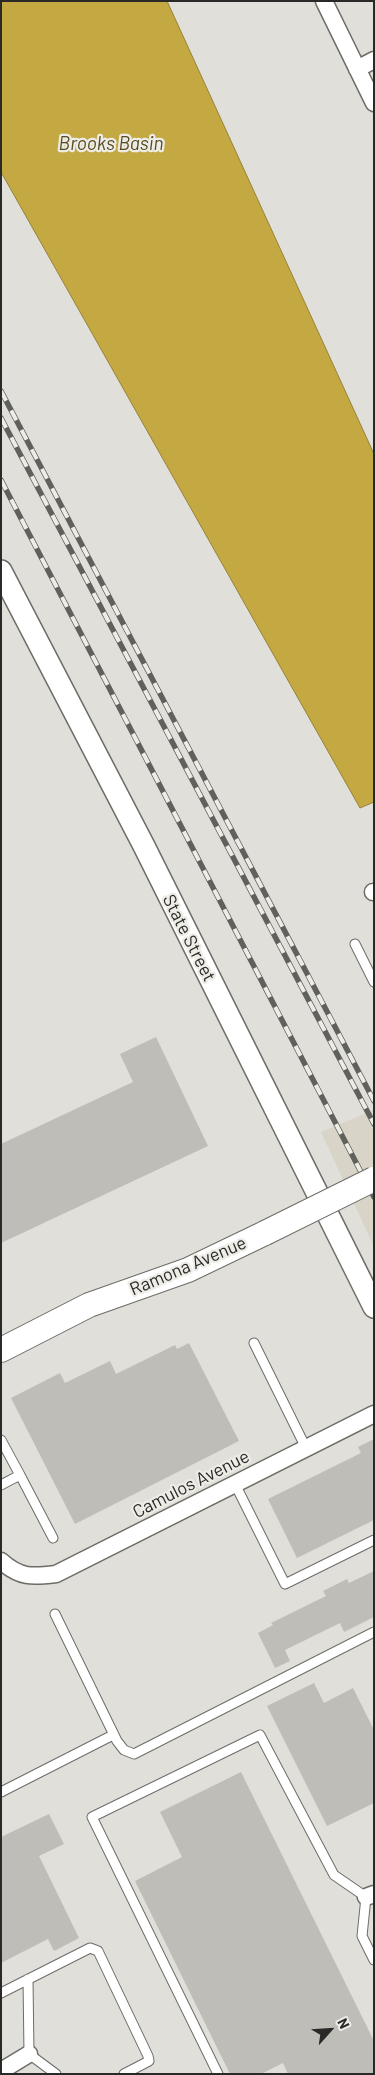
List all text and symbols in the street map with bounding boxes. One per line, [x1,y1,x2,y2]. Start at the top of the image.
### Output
water label: Brooks Basin [59,133,163,155]
street label: State Street [158,891,220,985]
street label: Ramona Avenue [126,1232,250,1300]
street label: Camulos Avenue [129,1445,253,1523]
north arrow [305,2005,355,2055]
text: N [334,2015,354,2031]

